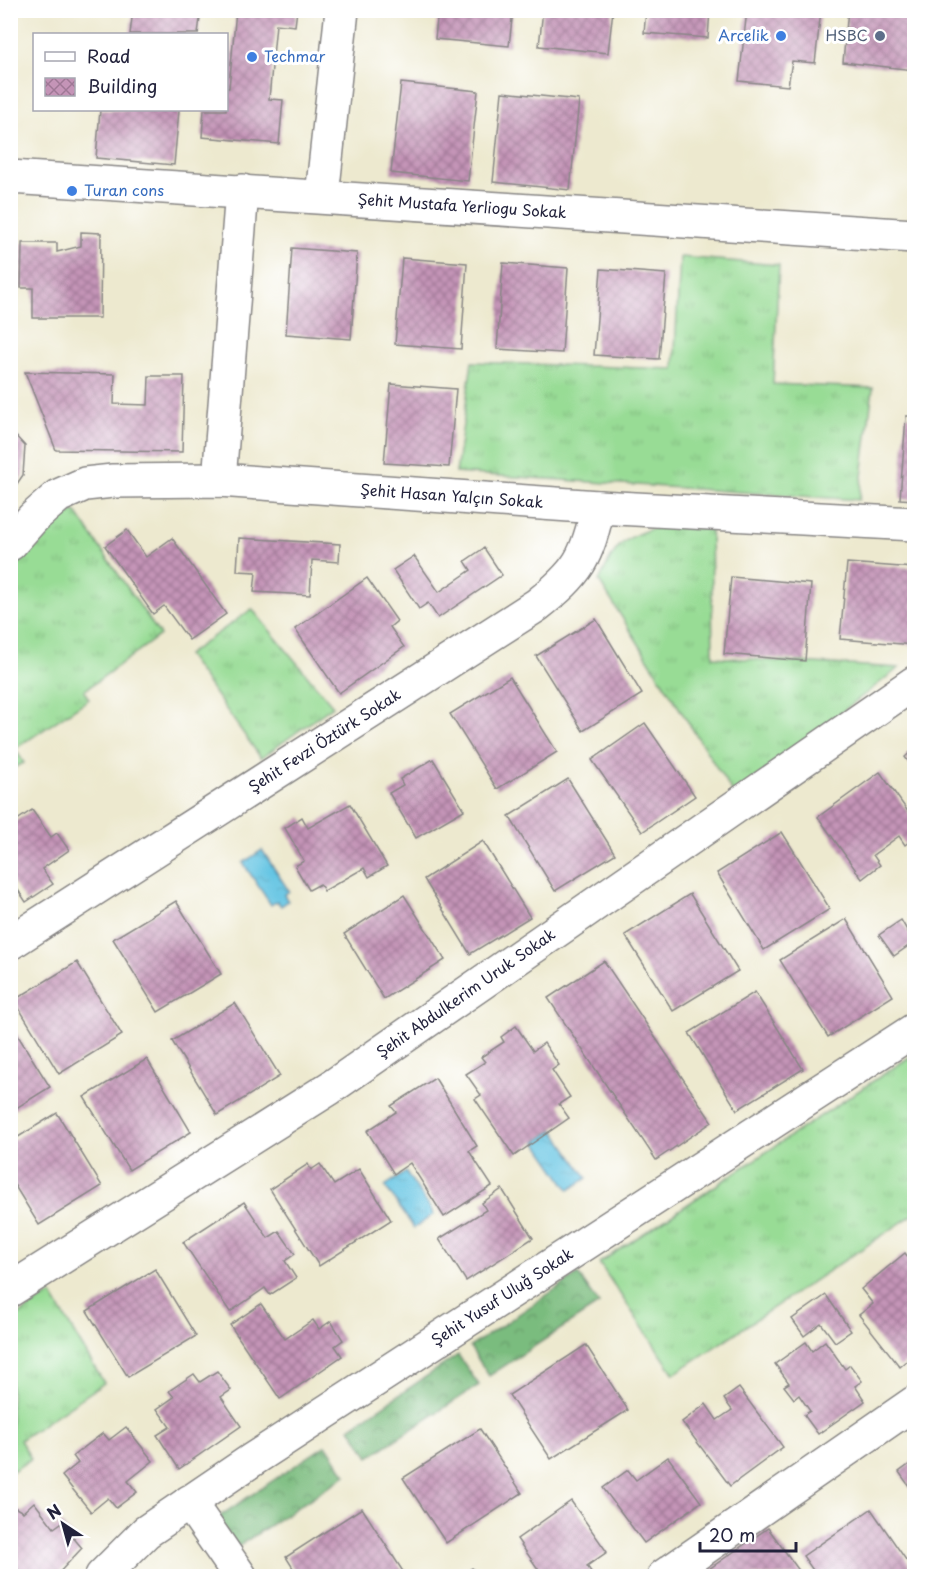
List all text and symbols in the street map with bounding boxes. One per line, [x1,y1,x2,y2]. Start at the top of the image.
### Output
place label: Arcelik [718,23,769,46]
place label: HSBC [825,23,868,46]
marker: Arcelik [774,29,788,43]
marker: HSBC [873,29,887,43]
legend [33,33,228,111]
text: Road [87,42,131,69]
place label: Techmar [264,44,325,67]
marker: Techmar [245,50,259,64]
text: Building [87,72,157,99]
place label: Turan cons [84,178,164,201]
marker: Turan cons [65,184,79,198]
street label: Şehit Mustafa Yerliogu Sokak [357,187,568,223]
street label: Şehit Hasan Yalçın Sokak [360,477,544,513]
street label: Şehit Fevzi Öztürk Sokak [243,682,405,797]
street label: Şehit Abdulkerim Uruk Sokak [371,922,560,1063]
street label: Şehit Yusuf Uluğ Sokak [426,1241,578,1351]
north arrow [33,1494,93,1554]
text: N [41,1498,66,1524]
scale bar [700,1515,796,1553]
text: 20 m [709,1521,755,1548]

